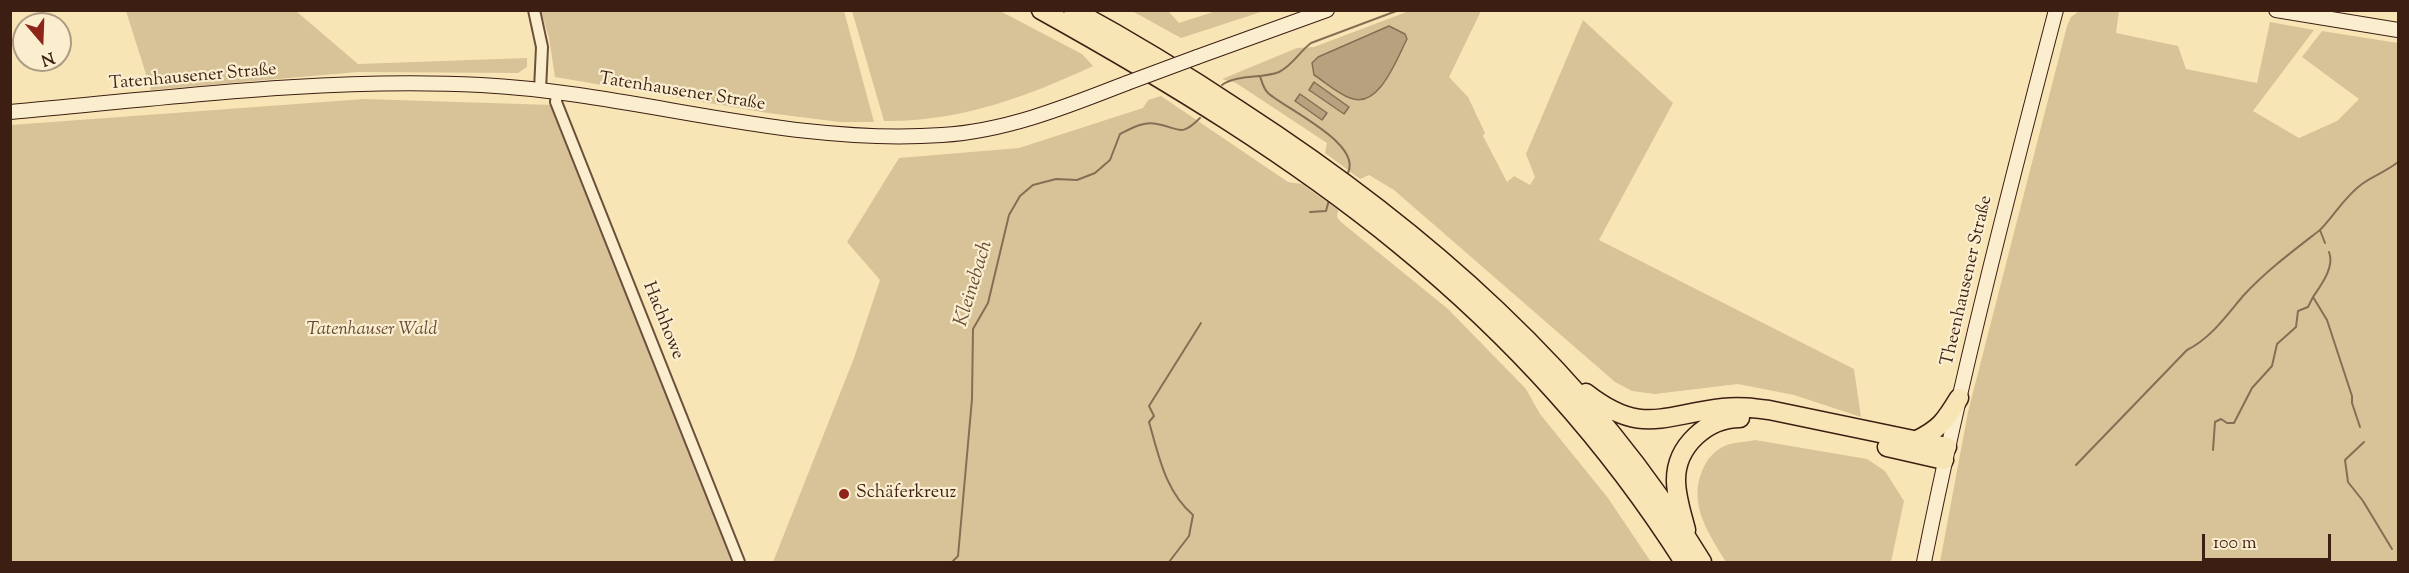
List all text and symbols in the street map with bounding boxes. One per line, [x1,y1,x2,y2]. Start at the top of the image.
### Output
north arrow [12,12,72,72]
text: N [38,45,57,71]
street label: Tatenhausener Straße [108,60,278,96]
street label: Tatenhausener Straße [597,69,767,117]
street label: Theenhausener Straße [1938,194,1998,368]
water label: Kleinebach [951,238,999,330]
street label: Hachhowe [637,279,687,363]
park label: Tatenhauser Wald [307,320,437,342]
place label: Schäferkreuz [856,483,956,505]
marker: Schäferkreuz [837,487,851,501]
scale bar [2205,522,2334,560]
text: 100 m [2213,531,2257,557]

